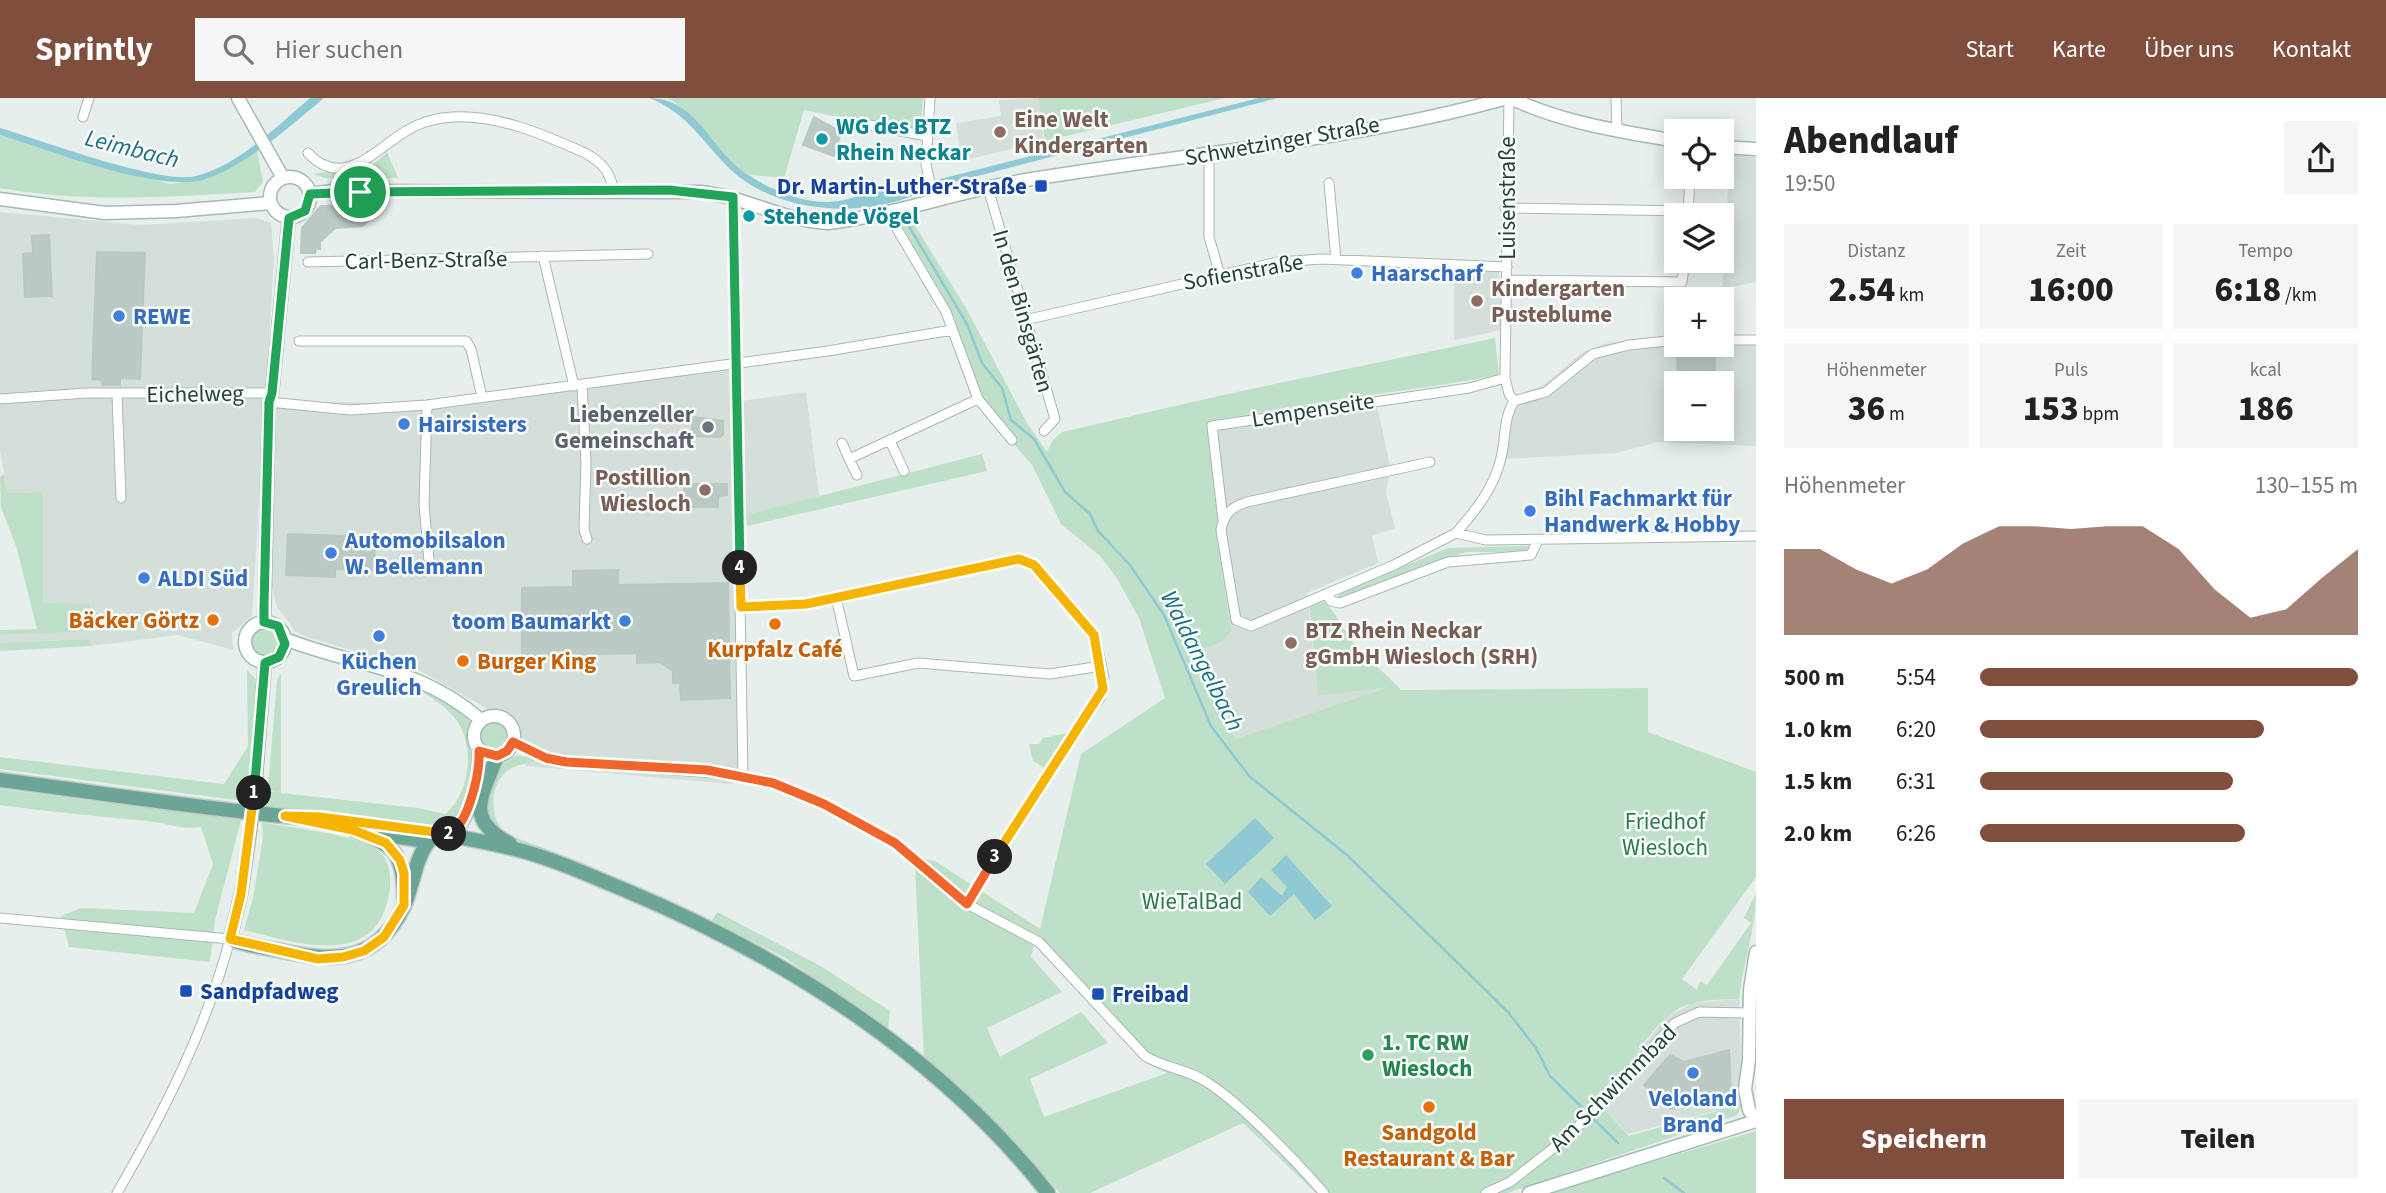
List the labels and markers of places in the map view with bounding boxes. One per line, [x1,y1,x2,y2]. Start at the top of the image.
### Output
place label: Eine Welt Kindergarten [1014,103,1148,162]
place label: WG des BTZ Rhein Neckar [836,110,972,169]
marker: Eine Welt Kindergarten [992,124,1008,140]
marker: WG des BTZ Rhein Neckar [814,131,830,147]
pin [330,162,390,222]
place label: Dr. Martin-Luther-Straße [777,170,1027,203]
marker: Dr. Martin-Luther-Straße [1033,178,1049,194]
place label: Stehende Vögel [763,200,919,233]
marker: Stehende Vögel [741,208,757,224]
place label: Haarscharf [1371,257,1484,290]
marker: Haarscharf [1349,265,1365,281]
place label: Kindergarten Pusteblume [1491,272,1625,331]
marker: Kindergarten Pusteblume [1469,293,1485,309]
place label: REWE [133,300,191,333]
marker: REWE [111,308,127,324]
place label: Liebenzeller Gemeinschaft [554,398,695,457]
place label: Hairsisters [418,408,527,441]
marker: Hairsisters [396,416,412,432]
marker: Liebenzeller Gemeinschaft [700,419,716,435]
place label: Postillion Wiesloch [595,461,691,520]
marker: Postillion Wiesloch [697,482,713,498]
place label: Bihl Fachmarkt für Handwerk & Hobby [1544,482,1740,541]
marker: Bihl Fachmarkt für Handwerk & Hobby [1522,503,1538,519]
place label: Automobilsalon W. Bellemann [344,524,506,583]
marker: Automobilsalon W. Bellemann [323,545,339,561]
pin: 4 [722,550,758,586]
place label: ALDI Süd [157,562,248,595]
marker: ALDI Süd [136,570,152,586]
place label: Bäcker Görtz [69,604,199,637]
place label: toom Baumarkt [452,605,611,638]
marker: Bäcker Görtz [205,612,221,628]
marker: toom Baumarkt [617,613,633,629]
place label: BTZ Rhein Neckar gGmbH Wiesloch (SRH) [1305,614,1538,673]
marker: Kurpfalz Café [767,616,783,632]
marker: Küchen Greulich [371,628,387,644]
place label: Kurpfalz Café [707,633,843,666]
marker: BTZ Rhein Neckar gGmbH Wiesloch (SRH) [1283,635,1299,651]
place label: Küchen Greulich [336,645,422,704]
place label: Burger King [477,645,596,678]
marker: Burger King [455,653,471,669]
pin: 1 [236,776,272,810]
pin: 2 [432,816,466,852]
pin: 3 [978,840,1012,874]
place label: Sandpfadweg [200,975,339,1008]
place label: Freibad [1112,978,1189,1011]
marker: Sandpfadweg [178,983,194,999]
marker: Freibad [1090,986,1106,1002]
place label: 1. TC RW Wiesloch [1382,1026,1472,1085]
marker: 1. TC RW Wiesloch [1360,1047,1376,1063]
marker: Veloland Brand [1685,1065,1701,1081]
place label: Veloland Brand [1648,1082,1737,1141]
marker: Sandgold Restaurant & Bar [1421,1099,1437,1115]
place label: Sandgold Restaurant & Bar [1343,1116,1516,1175]

